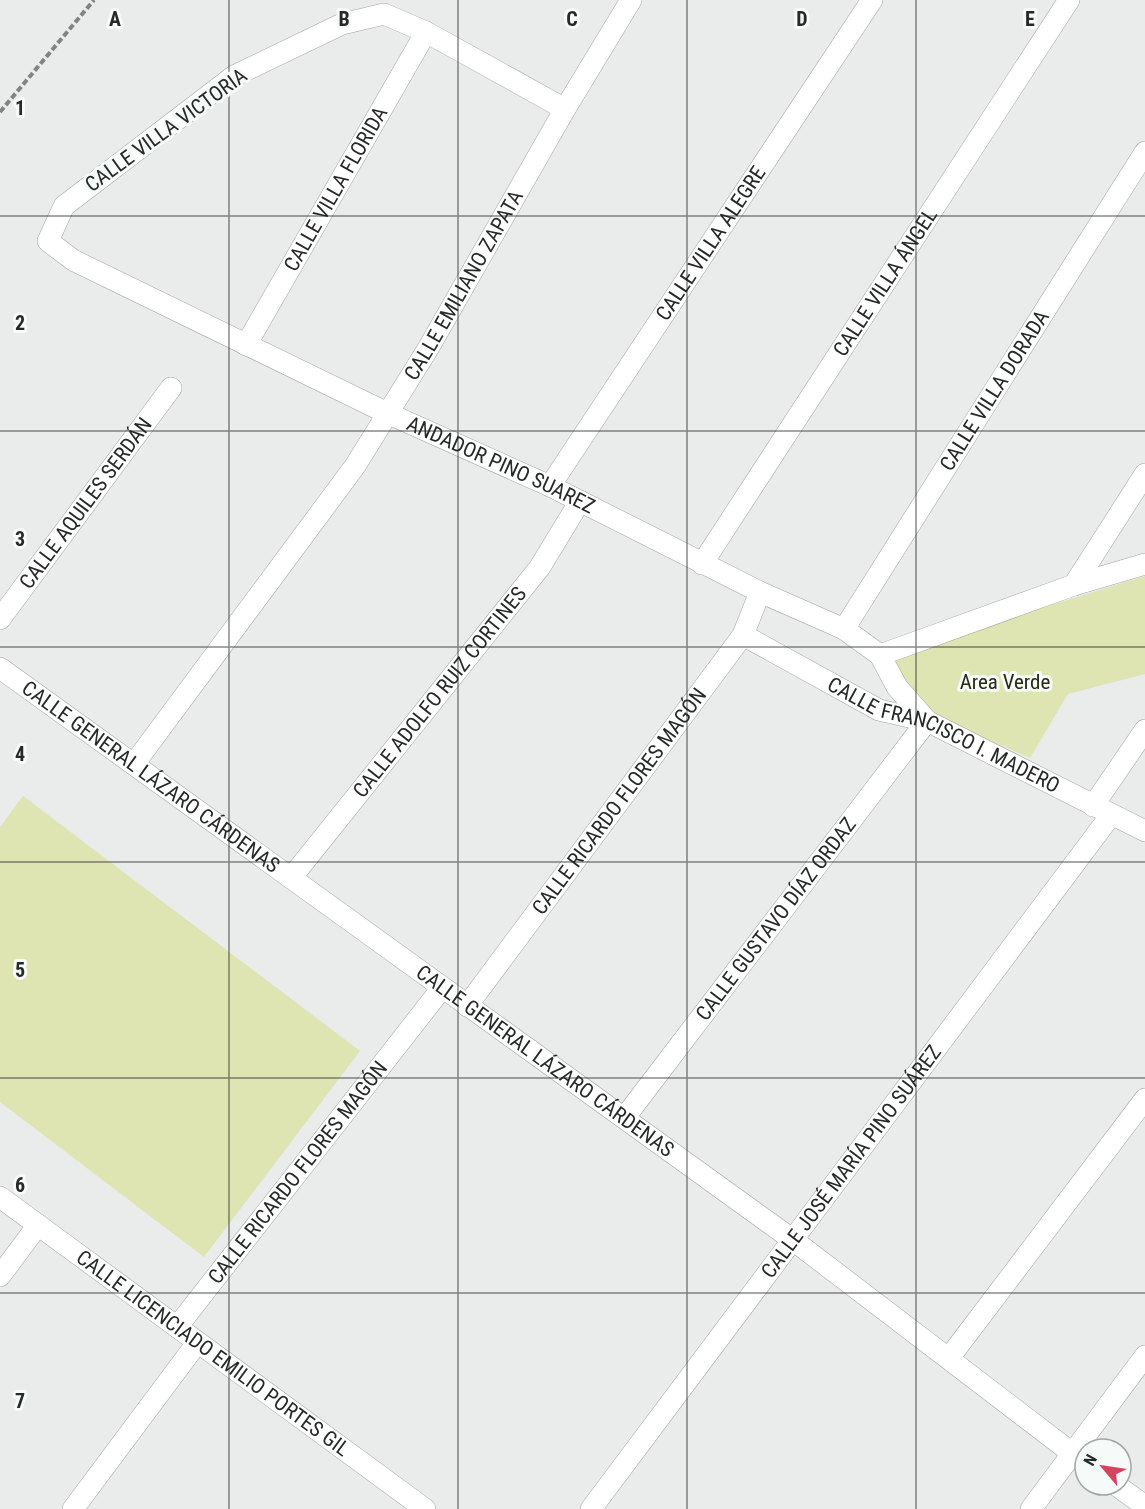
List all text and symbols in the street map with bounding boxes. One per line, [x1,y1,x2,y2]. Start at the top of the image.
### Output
text: A [109,7,121,31]
text: B [338,7,350,31]
text: C [566,7,578,31]
text: D [796,7,808,31]
text: E [1025,7,1035,31]
street label: CALLE VILLA VICTORIA [80,63,252,197]
text: 1 [15,96,25,120]
street label: CALLE VILLA FLORIDA [279,102,392,276]
street label: CALLE VILLA ALEGRE [651,162,770,325]
street label: CALLE EMILIANO ZAPATA [399,186,528,385]
street label: CALLE VILLA ÁNGEL [828,204,942,361]
street label: CALLE VILLA DORADA [935,306,1054,475]
text: 2 [15,311,25,335]
street label: ANDADOR PINO SUAREZ [403,411,599,519]
street label: CALLE AQUILES SERDÁN [15,413,157,593]
text: 3 [15,527,25,551]
street label: CALLE ADOLFO RUIZ CORTINES [348,582,531,802]
park label: Area Verde [960,670,1050,694]
street label: CALLE FRANCISCO I. MADERO [823,672,1064,798]
street label: CALLE GENERAL LÁZARO CÁRDENAS [17,676,284,878]
street label: CALLE RICARDO FLORES MAGÓN [527,684,711,919]
text: 4 [15,742,25,766]
street label: CALLE GUSTAVO DÍAZ ORDAZ [691,813,861,1025]
text: 5 [15,958,25,982]
street label: CALLE GENERAL LÁZARO CÁRDENAS [412,960,679,1162]
street label: CALLE JOSÉ MARÍA PINO SUÁREZ [756,1041,946,1283]
street label: CALLE RICARDO FLORES MAGÓN [203,1057,392,1289]
text: 6 [15,1173,25,1197]
street label: CALLE LICENCIADO EMILIO PORTES GIL [72,1245,354,1461]
text: 7 [15,1389,25,1413]
north arrow [1073,1437,1133,1497]
text: N [1080,1451,1101,1469]

